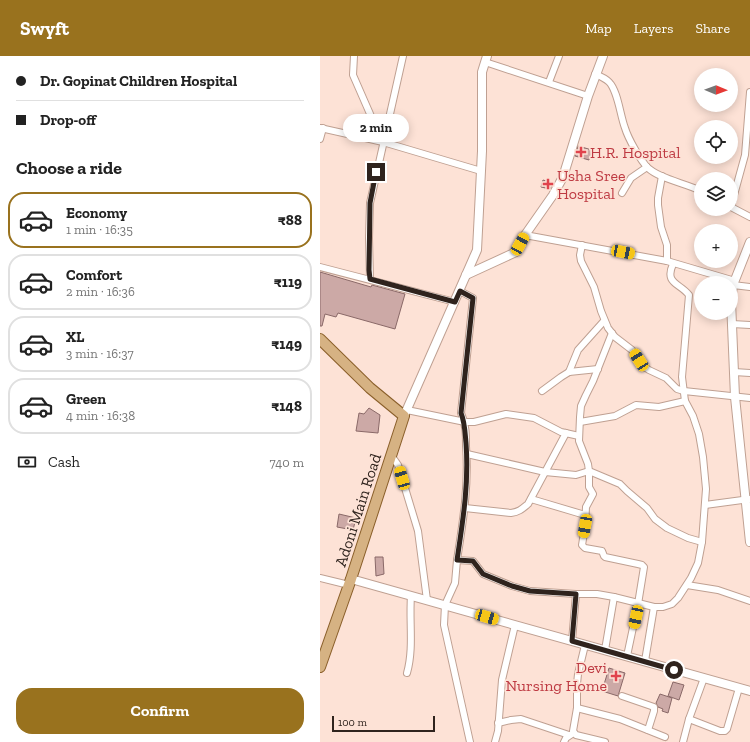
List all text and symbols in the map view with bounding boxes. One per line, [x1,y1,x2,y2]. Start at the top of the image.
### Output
text: Swyft [20,17,69,40]
text: Map [585,20,612,37]
text: Layers [634,20,673,37]
text: Share [695,20,730,37]
north arrow [694,68,738,112]
map controls [694,68,738,320]
text: Dr. Gopinat Children Hospital [40,72,237,90]
text: Drop-off [40,111,96,129]
callout: 2 min [343,114,409,142]
text: 2 min [360,120,392,135]
button: locate [694,120,738,164]
place label: H.R. Hospital [590,143,680,162]
marker: H.R. Hospital [575,146,587,158]
text: Choose a ride [16,157,122,179]
route end [367,163,385,181]
place label: Usha Sree Hospital [557,166,626,203]
button: layers [694,172,738,216]
marker: Usha Sree Hospital [542,178,554,190]
icon: car [18,202,54,238]
text: Economy [66,204,127,222]
text: ₹88 [278,211,302,229]
text: 1 min · 16:35 [66,222,133,237]
button: + [694,224,738,268]
car [509,231,531,257]
car [610,244,636,260]
icon: car [18,264,54,300]
text: Comfort [66,266,122,284]
text: ₹119 [274,273,302,291]
button: − [694,276,738,320]
text: 2 min · 16:36 [66,284,135,299]
icon: car [18,326,54,362]
text: XL [66,328,84,346]
text: ₹149 [271,335,302,353]
text: 3 min · 16:37 [66,346,134,361]
car [627,347,651,373]
icon: car [18,388,54,424]
text: Green [66,390,106,408]
text: ₹148 [271,397,302,415]
text: 4 min · 16:38 [66,408,135,423]
icon: cash [16,451,38,473]
street label: Adoni Main Road [331,451,385,569]
text: Cash [48,453,80,471]
text: 740 m [270,455,304,470]
car [393,465,411,491]
car [577,513,593,539]
car [628,604,644,630]
car [474,608,500,626]
place label: Devi Nursing Home [506,658,608,695]
route start [665,661,683,679]
marker: Devi Nursing Home [610,670,622,682]
button: Confirm [16,688,304,734]
scale bar [332,714,435,733]
text: 100 m [338,716,367,729]

